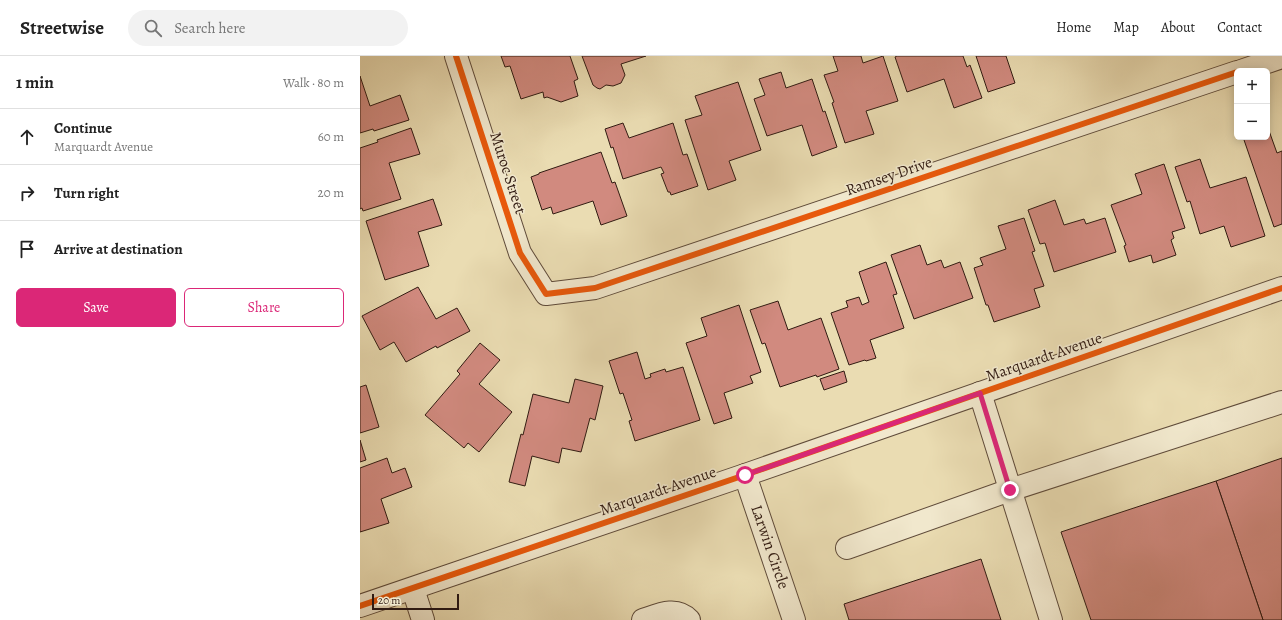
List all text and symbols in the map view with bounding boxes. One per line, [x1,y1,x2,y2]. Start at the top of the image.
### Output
search box [128,10,408,46]
text: Streetwise [20,15,104,41]
icon: search [142,17,164,39]
text: Search here [174,18,245,38]
text: Home [1056,18,1091,37]
text: Map [1113,18,1139,37]
text: About [1161,18,1195,37]
text: Contact [1217,18,1262,37]
map controls [1234,68,1270,140]
button: + [1234,68,1270,104]
text: 1 min [16,71,54,94]
text: Walk · 80 m [283,74,344,91]
button: − [1234,104,1270,140]
text: Continue [54,118,112,138]
icon: ahead [16,126,38,148]
text: 60 m [318,128,344,145]
street label: Muroc Street [484,129,532,217]
text: Marquardt Avenue [54,138,153,155]
street label: Ramsey Drive [843,151,935,201]
icon: right [16,182,38,204]
text: Turn right [54,183,119,203]
text: 20 m [318,184,344,201]
icon: arrive [16,238,38,260]
text: Arrive at destination [54,239,183,259]
button: Save [16,288,176,327]
button: Share [184,288,344,327]
street label: Marquardt Avenue [983,327,1105,387]
street label: Marquardt Avenue [597,461,719,521]
route start [736,466,754,484]
route end [1001,481,1019,499]
street label: Larwin Circle [745,502,795,592]
scale bar [372,592,459,611]
text: 20 m [378,593,400,608]

